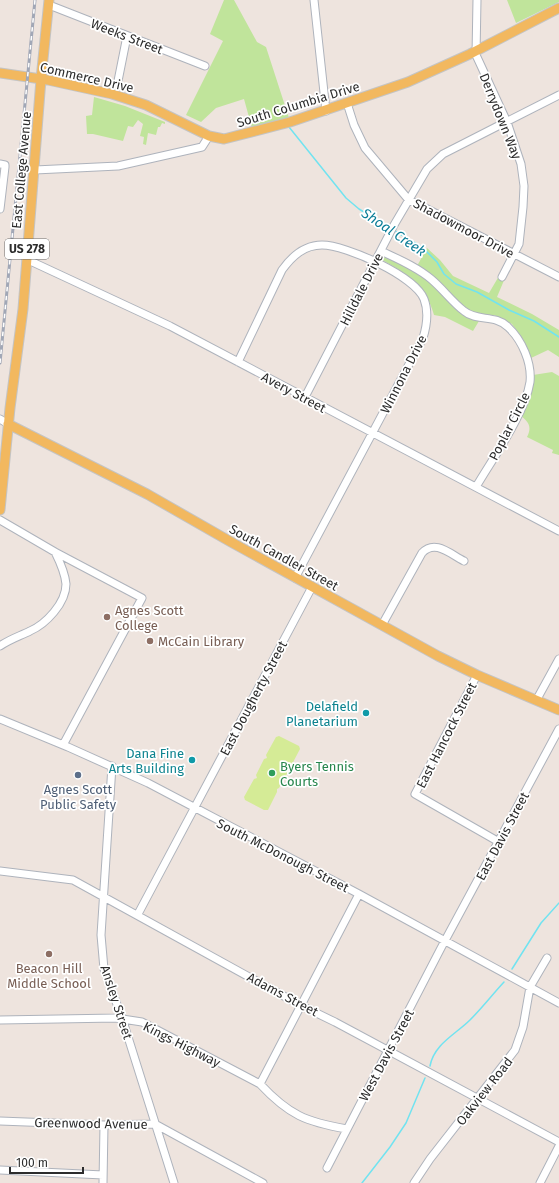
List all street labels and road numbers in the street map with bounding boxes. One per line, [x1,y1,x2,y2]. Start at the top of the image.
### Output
street label: Weeks Street [89,16,165,57]
street label: Commerce Drive [39,59,135,96]
street label: Derrydown Way [476,71,525,162]
street label: South Columbia Drive [235,79,361,130]
street label: East College Avenue [9,111,34,229]
street label: Shadowmoor Drive [411,196,517,261]
road number: US 278 [5,239,49,259]
street label: Hilldale Drive [337,250,386,328]
street label: Winnona Drive [377,333,430,416]
street label: Avery Street [259,369,329,416]
street label: Poplar Circle [486,390,533,463]
street label: South Candler Street [227,521,341,594]
street label: East Dougherty Street [217,638,290,758]
street label: East Hancock Street [413,680,480,791]
street label: East Davis Street [473,789,532,883]
street label: South McDonough Street [214,816,352,895]
street label: Ansley Street [97,963,136,1041]
street label: Adams Street [245,969,321,1020]
street label: West Davis Street [356,1006,417,1104]
street label: Kings Highway [141,1019,223,1071]
street label: Oakview Road [453,1054,516,1128]
street label: Greenwood Avenue [34,1115,148,1132]

